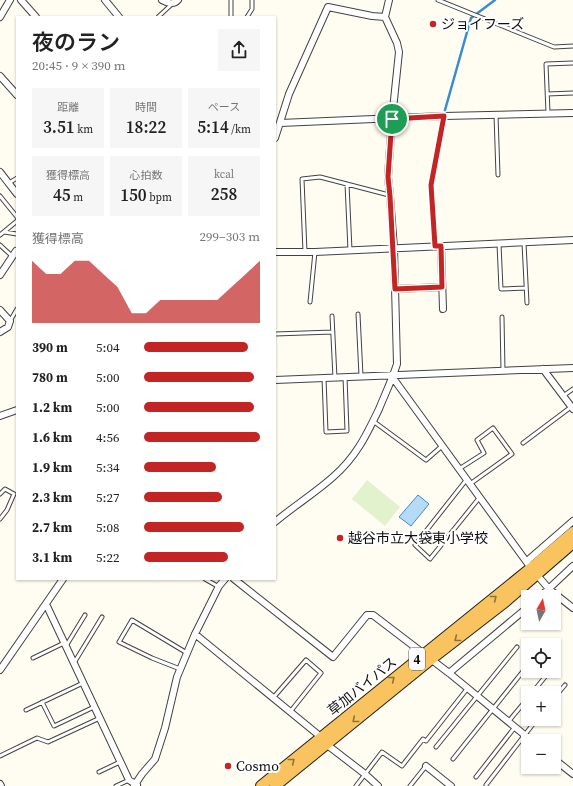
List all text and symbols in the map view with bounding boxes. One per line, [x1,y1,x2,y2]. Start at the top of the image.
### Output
place label: ジョイフーズ [441,14,524,34]
marker: ジョイフーズ [428,19,438,29]
text: 夜のラン [32,27,120,57]
button: share [218,29,260,71]
text: 20:45 · 9 × 390 m [32,57,126,74]
text: 距離 [57,100,79,115]
text: 時間 [135,100,157,115]
text: ペース [208,100,240,115]
pin [375,102,409,136]
icon: arrive [381,108,403,130]
text: 3.51 [43,115,75,139]
text: 18:22 [126,115,166,139]
text: 5:14 [197,115,229,139]
text: km [75,122,93,137]
text: /km [229,122,251,137]
text: kcal [214,167,234,182]
text: 獲得標高 [46,168,90,183]
text: 心拍数 [130,168,163,183]
text: 258 [211,182,237,206]
text: 45 [53,183,71,207]
text: 150 [120,183,147,207]
text: m [71,190,83,205]
text: bpm [147,190,172,205]
text: 299–303 m [200,228,260,245]
text: 獲得標高 [32,230,84,247]
text: 390 m [32,339,68,356]
text: 5:04 [96,339,119,356]
text: 780 m [32,369,68,386]
text: 5:00 [96,369,119,386]
text: 1.2 km [32,399,72,416]
text: 5:00 [96,399,119,416]
text: 1.6 km [32,429,72,446]
text: 4:56 [96,429,119,446]
text: 1.9 km [32,459,72,476]
text: 5:34 [96,459,119,476]
text: 2.3 km [32,489,72,506]
text: 5:27 [96,489,119,506]
text: 2.7 km [32,519,72,536]
text: 5:08 [96,519,119,536]
place label: 越谷市立大袋東小学校 [348,528,488,548]
marker: 越谷市立大袋東小学校 [335,533,345,543]
text: 3.1 km [32,549,72,566]
text: 5:22 [96,549,119,566]
north arrow [521,590,561,630]
map controls [521,590,561,774]
one-way arrow [489,595,496,602]
one-way arrow [454,635,461,642]
button: locate [521,638,561,678]
road number: 4 [409,648,425,670]
street label: 草加バイパス [323,652,401,720]
one-way arrow [388,677,395,684]
button: + [521,686,561,726]
one-way arrow [352,716,360,723]
button: − [521,734,561,774]
place label: Cosmo [236,756,279,776]
one-way arrow [287,759,294,766]
marker: Cosmo [223,761,233,771]

